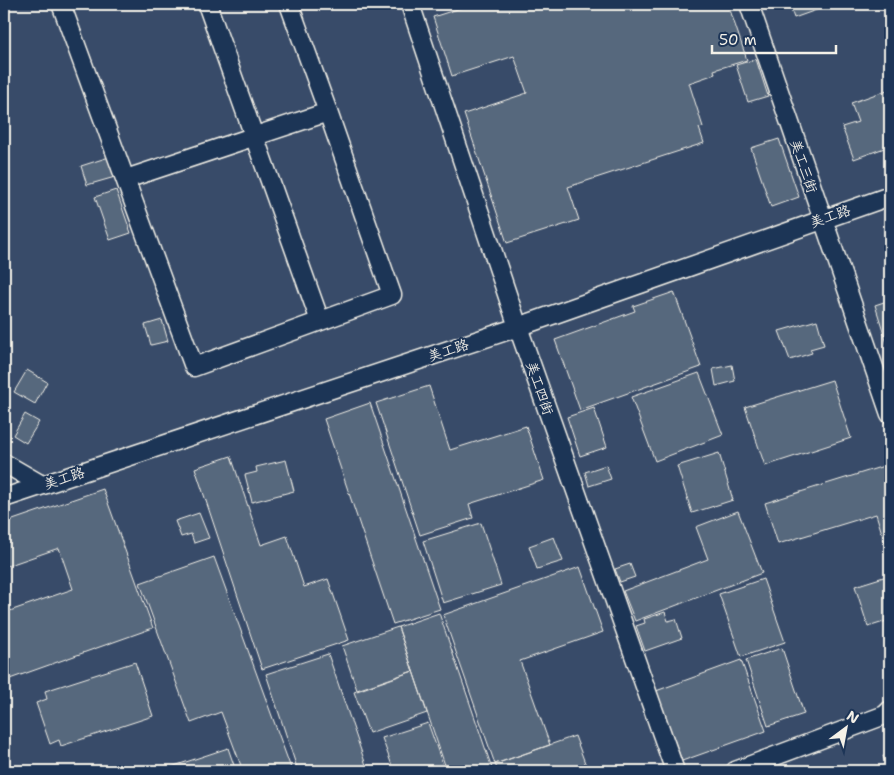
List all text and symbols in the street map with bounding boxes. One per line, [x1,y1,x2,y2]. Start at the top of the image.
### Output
scale bar [712,22,835,54]
text: 50 m [719,30,757,50]
street label: 美工三街 [786,137,822,195]
street label: 美工路 [807,201,853,231]
street label: 美工路 [425,335,471,365]
street label: 美工四街 [522,359,558,417]
street label: 美工路 [41,463,87,493]
north arrow [822,702,872,752]
text: N [843,706,862,728]

